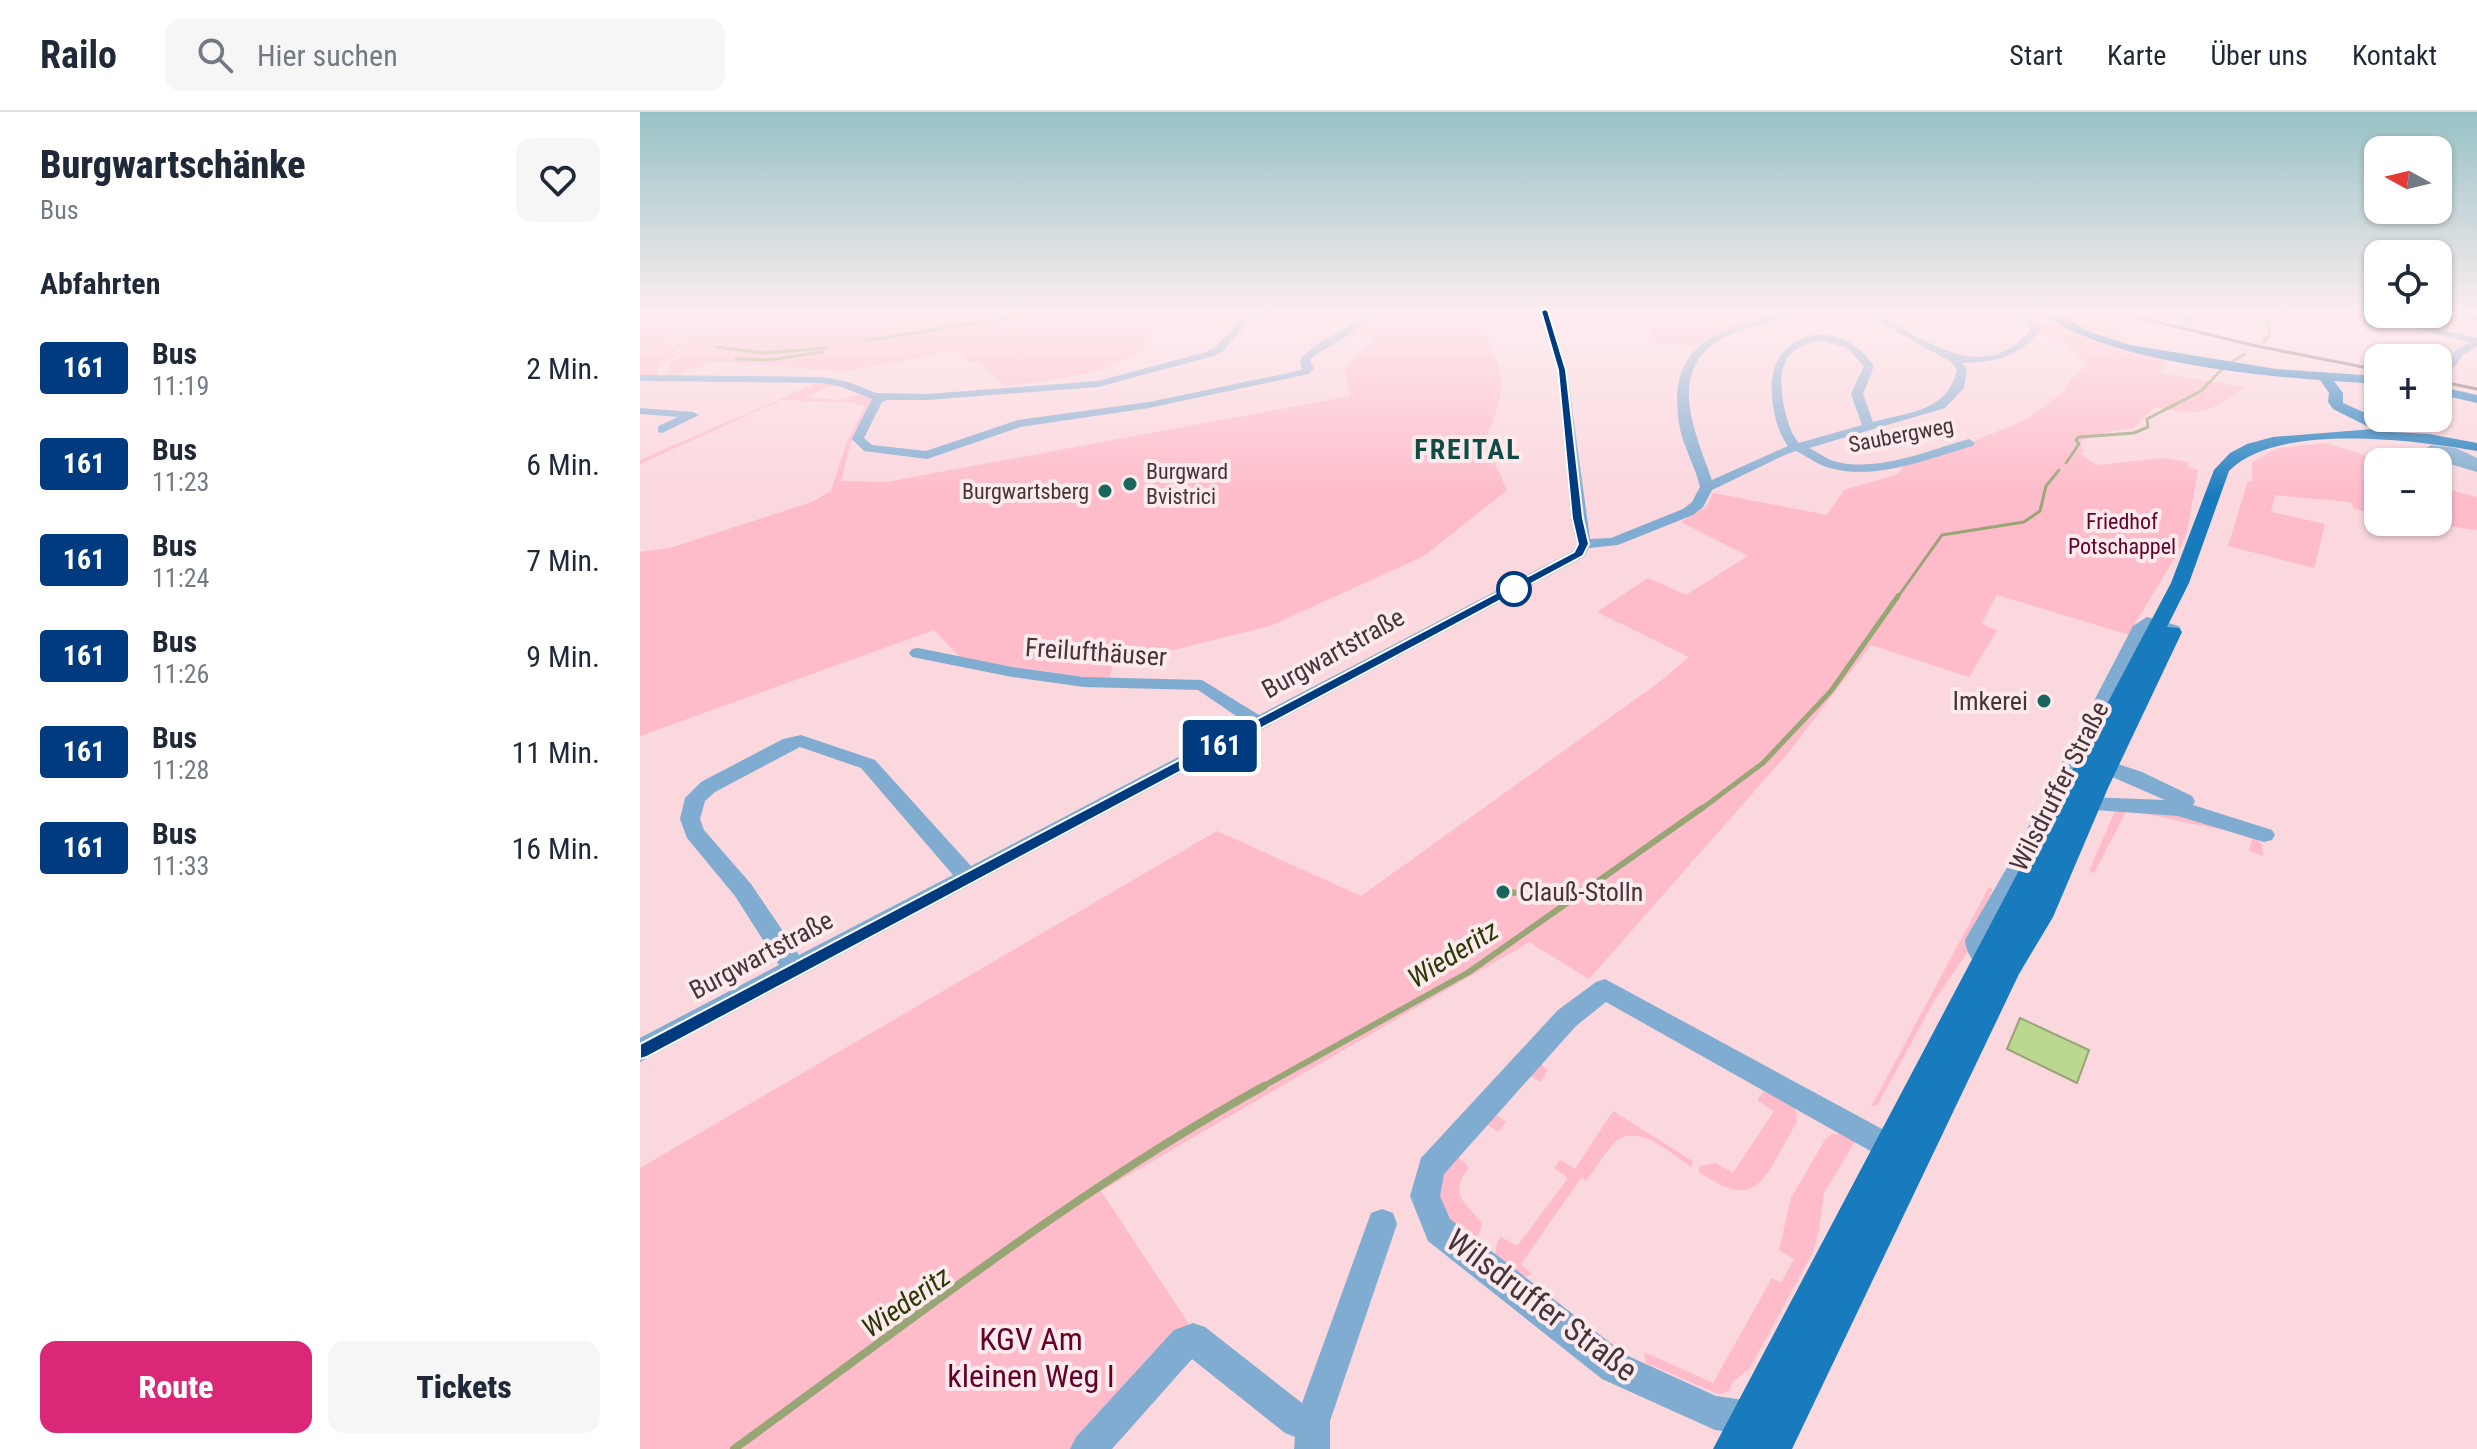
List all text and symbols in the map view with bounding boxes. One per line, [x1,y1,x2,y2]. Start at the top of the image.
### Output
search box [165,19,725,91]
text: Railo [40,33,117,77]
icon: search [193,33,237,77]
text: Hier suchen [257,38,398,73]
text: Start [2009,39,2063,72]
text: Karte [2107,39,2166,72]
text: Über uns [2210,39,2308,72]
text: Kontakt [2352,39,2437,72]
north arrow [2364,136,2452,224]
map controls [2364,136,2452,536]
button: heart [516,138,600,222]
text: Burgwartschänke [40,143,306,187]
text: Bus [40,195,79,225]
button: locate [2364,240,2452,328]
text: Abfahrten [40,266,160,301]
text: Bus [152,336,197,371]
button: + [2364,344,2452,432]
text: 161 [63,351,105,384]
text: 2 Min. [526,351,600,386]
text: 11:19 [152,371,209,401]
street label: Saubergweg [1846,413,1956,457]
text: Bus [152,432,197,467]
district label: FREITAL [1414,433,1522,466]
text: 161 [63,447,105,480]
text: 6 Min. [526,447,600,482]
button: − [2364,448,2452,536]
place label: Burgward Bvistrici [1146,459,1228,509]
text: 11:23 [152,467,209,497]
marker: Burgward Bvistrici [1121,475,1139,493]
place label: Burgwartsberg [962,479,1089,504]
marker: Burgwartsberg [1096,482,1114,500]
park label: Friedhof Potschappel [2068,509,2176,559]
text: Bus [152,528,197,563]
text: 161 [63,543,105,576]
text: 7 Min. [526,543,600,578]
text: 11:24 [152,563,209,593]
unlabelled marker [1497,572,1531,606]
street label: Burgwartstraße [1257,602,1409,704]
text: Bus [152,624,197,659]
street label: Freilufthäuser [1024,632,1168,672]
text: 161 [63,639,105,672]
text: 9 Min. [526,639,600,674]
text: 11:26 [152,659,209,689]
place label: Imkerei [1952,686,2028,716]
marker: Imkerei [2035,692,2053,710]
street label: Wilsdruffer Straße [2003,696,2115,876]
text: Bus [152,720,197,755]
line badge: 161 [1174,720,1266,772]
text: 161 [1199,729,1241,762]
text: 161 [63,735,105,768]
text: 11 Min. [512,735,600,770]
text: 11:28 [152,755,209,785]
text: Bus [152,816,197,851]
text: 161 [63,831,105,864]
text: 16 Min. [512,831,600,866]
text: 11:33 [152,851,209,881]
place label: Clauß-Stolln [1519,877,1643,907]
marker: Clauß-Stolln [1494,883,1512,901]
street label: Burgwartstraße [684,905,838,1005]
water label: Wiederitz [1402,913,1504,995]
street label: Wilsdruffer Straße [1439,1221,1645,1389]
water label: Wiederitz [855,1260,957,1344]
park label: KGV Am kleinen Weg I [947,1320,1115,1395]
button: Route [40,1341,312,1433]
button: Tickets [328,1341,600,1433]

